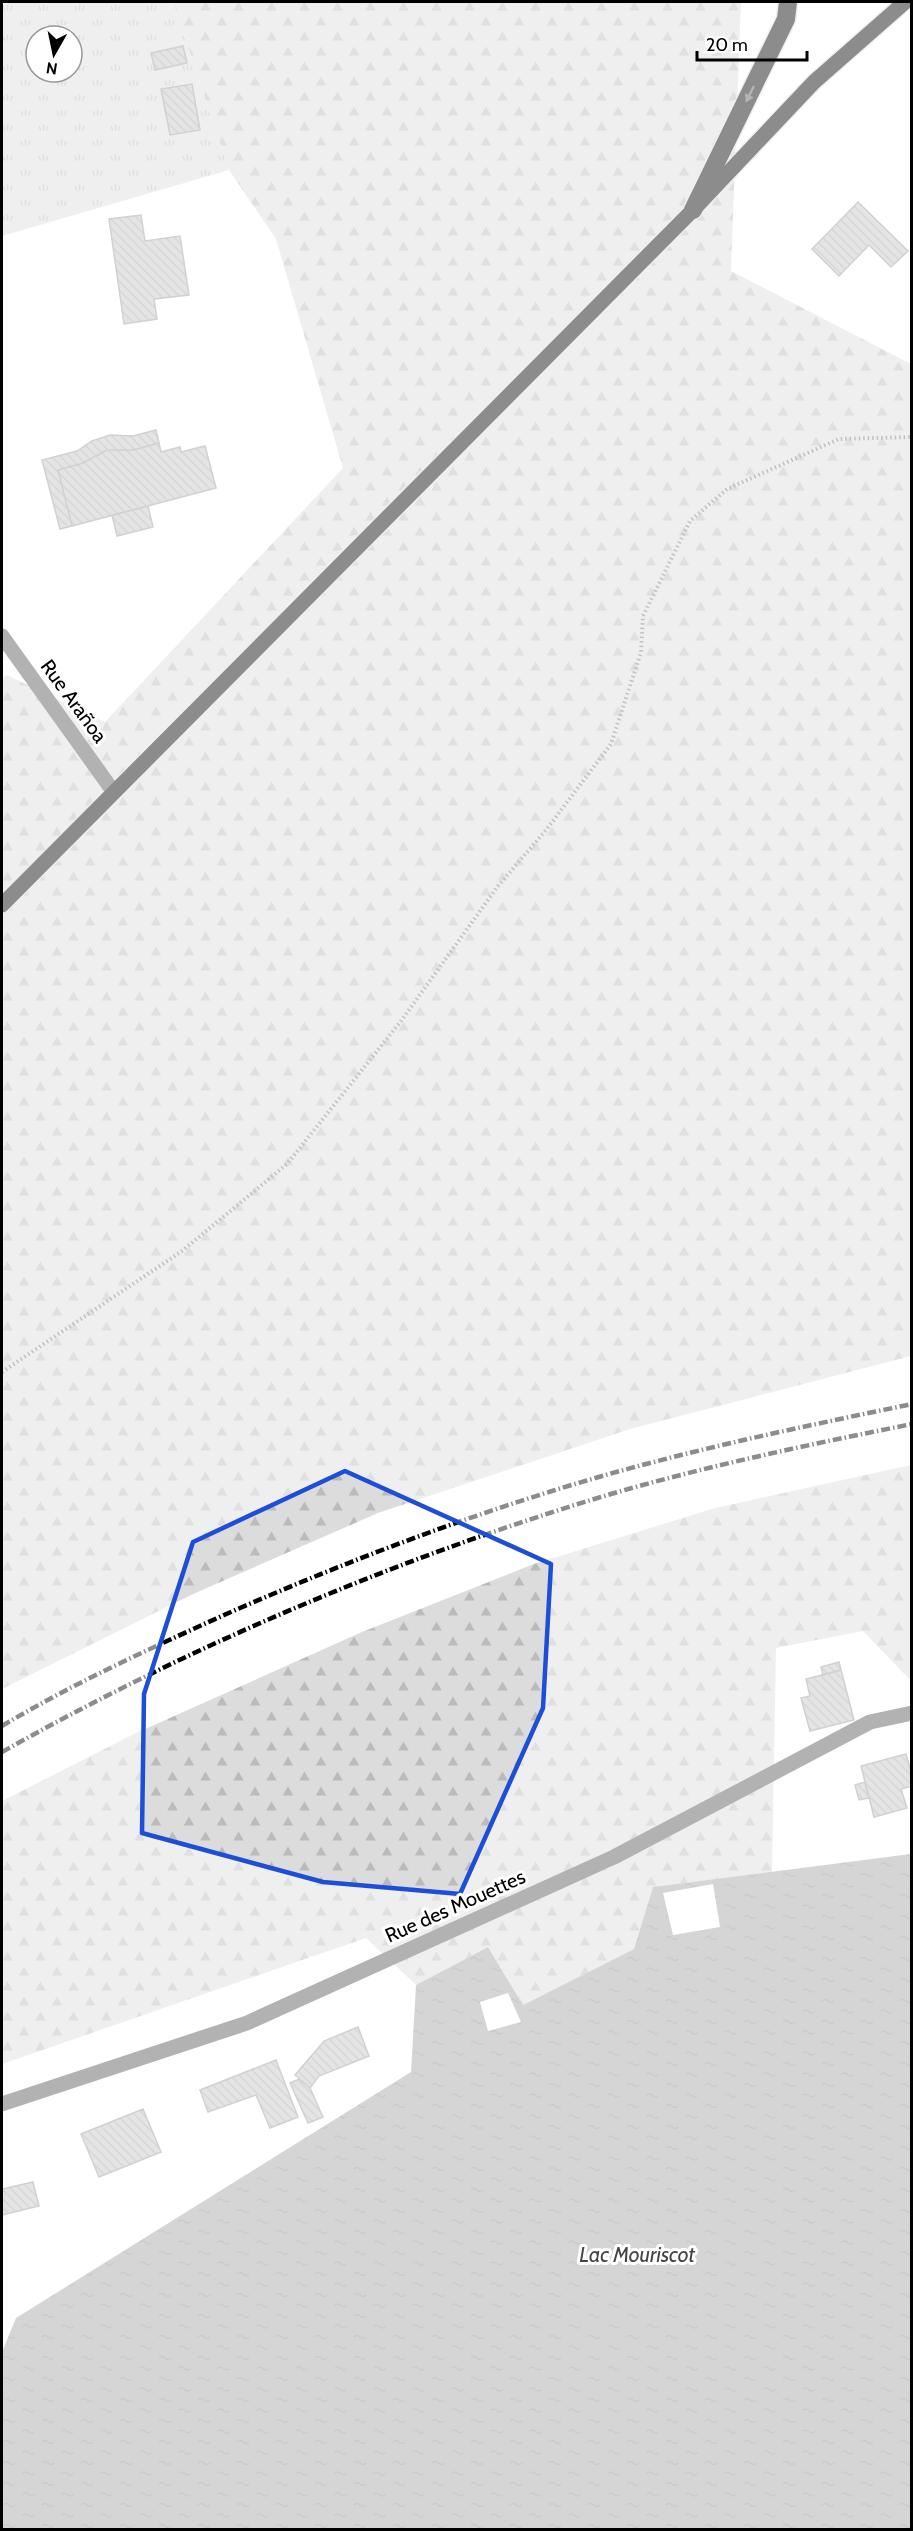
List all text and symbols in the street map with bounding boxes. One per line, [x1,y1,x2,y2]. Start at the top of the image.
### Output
north arrow [24,24,84,84]
scale bar [697,24,806,62]
text: 20 m [706,34,748,56]
text: N [45,58,59,79]
one-way arrow [745,85,754,102]
street label: Rue Arañoa [36,655,112,748]
street label: Rue des Mouettes [381,1864,529,1948]
water label: Lac Mouriscot [579,2242,695,2267]

